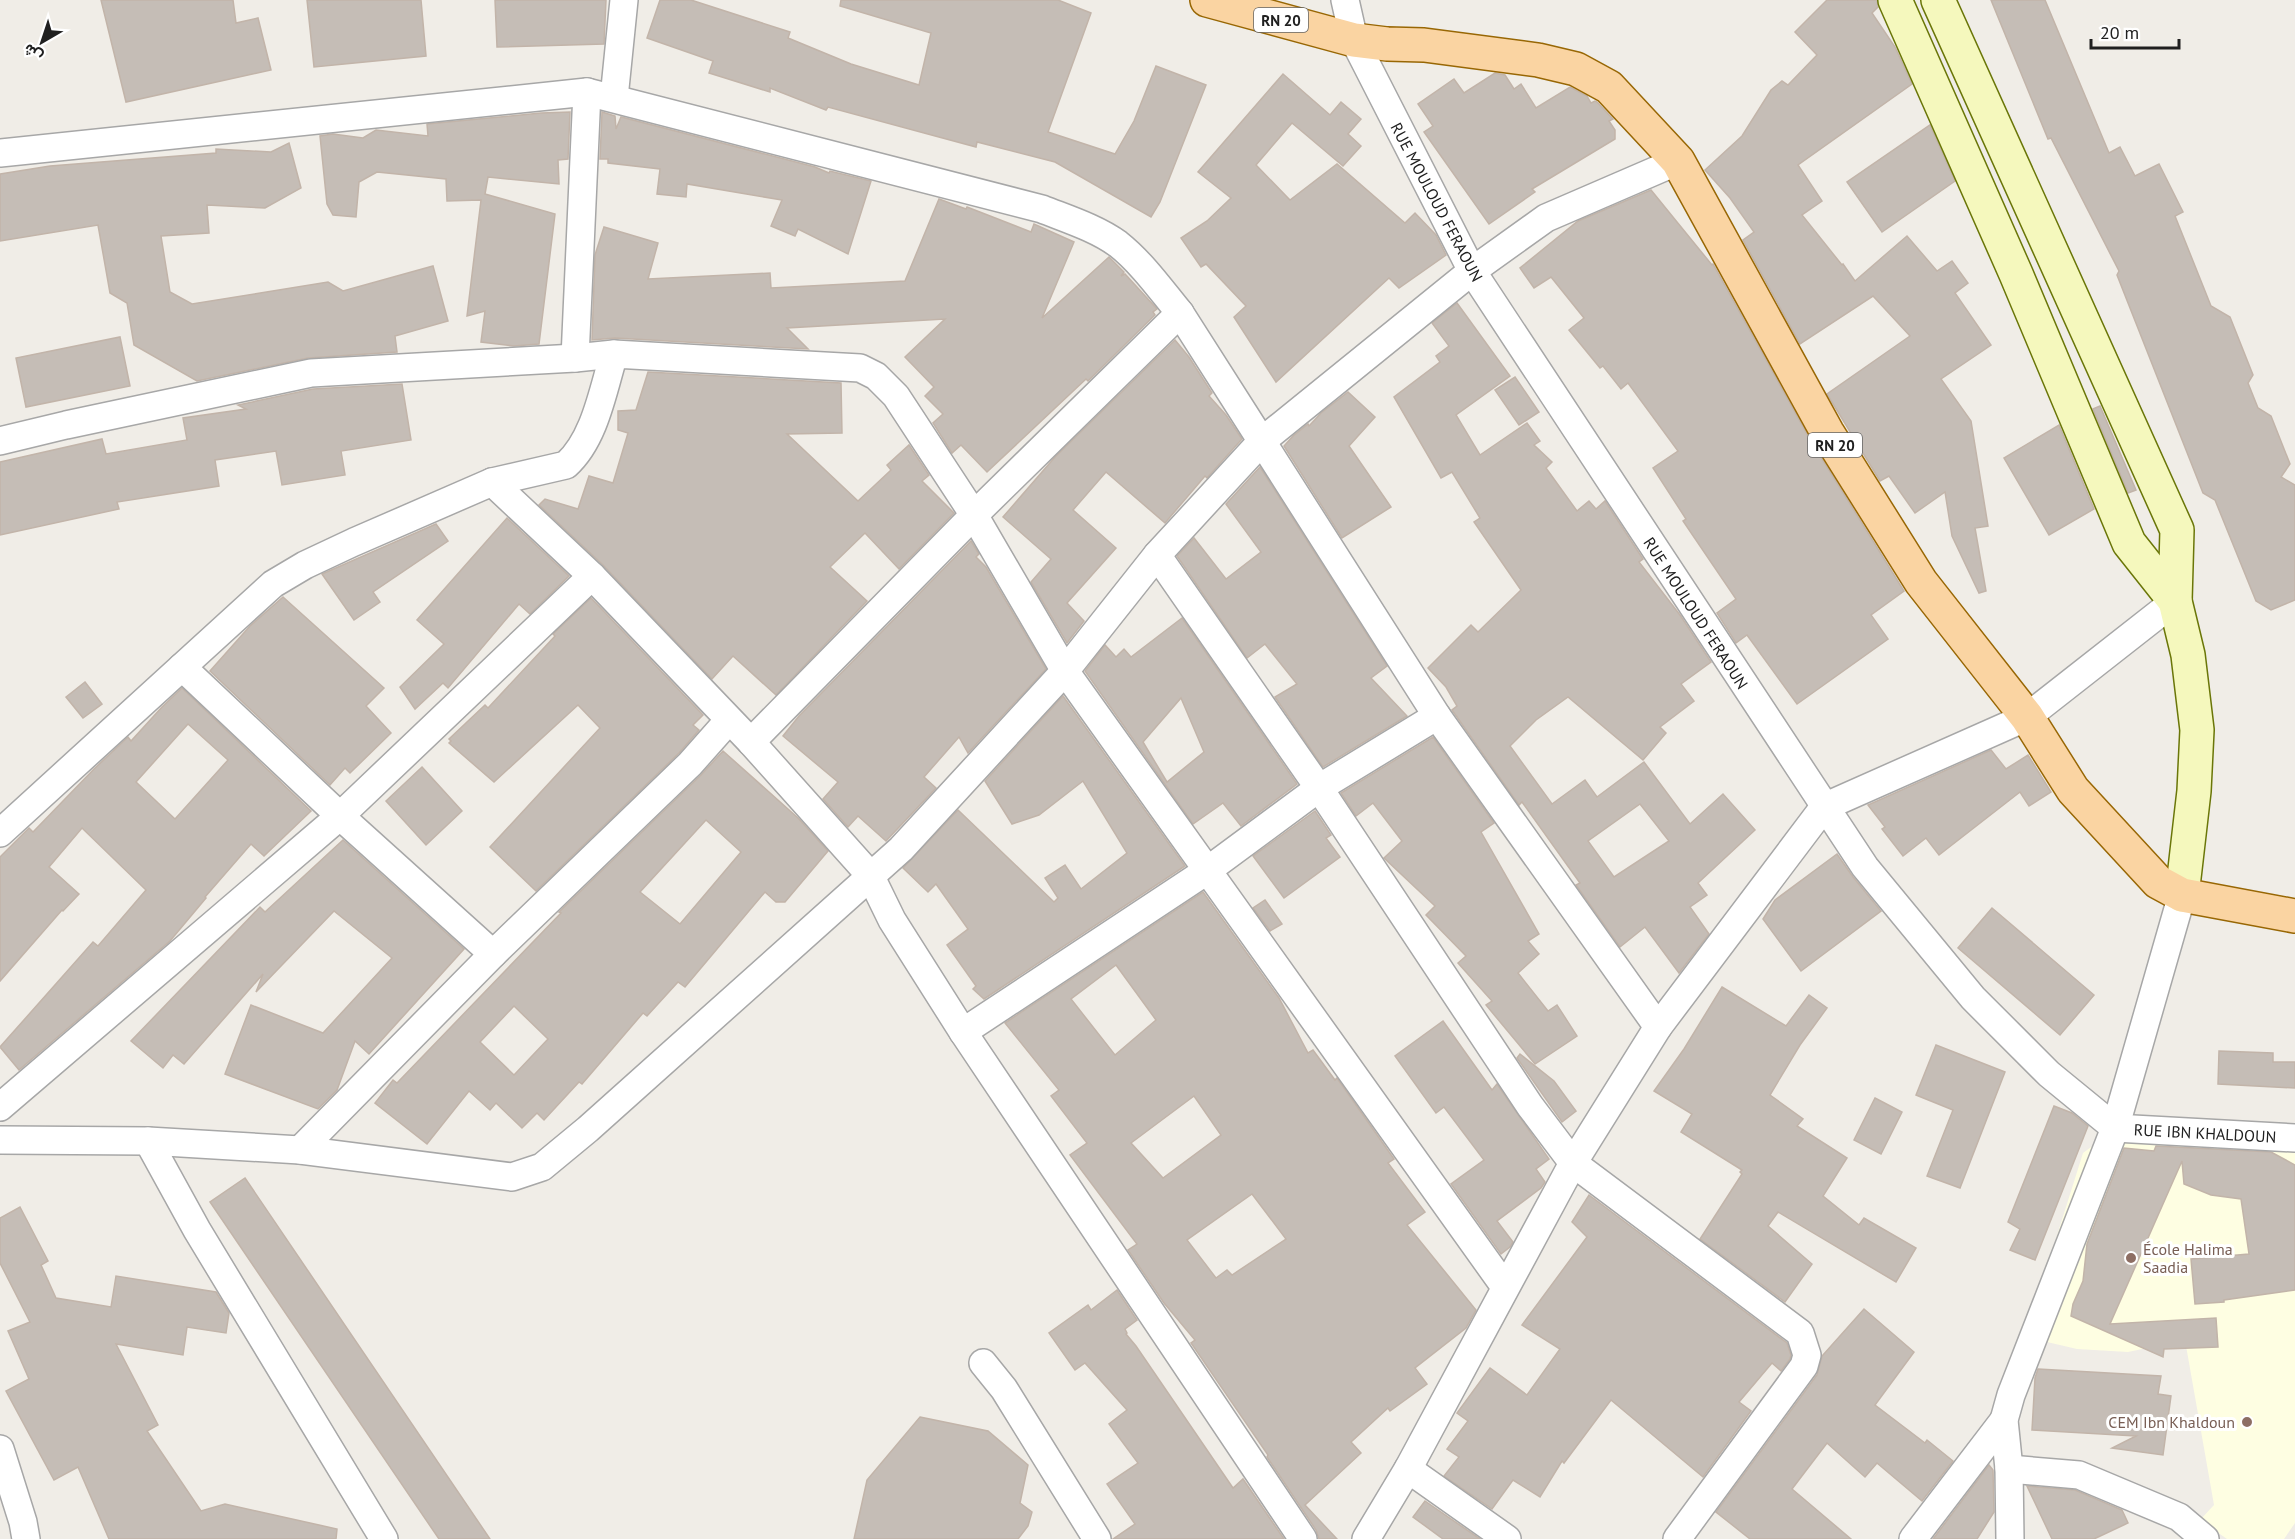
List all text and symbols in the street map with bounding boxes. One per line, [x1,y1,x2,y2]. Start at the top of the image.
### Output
road number: RN 20 [1254,8,1308,32]
north arrow [12,12,72,72]
scale bar [2091,12,2180,50]
text: 20 m [2100,21,2139,44]
text: ش [19,40,46,67]
street label: RUE MOULOUD FERAOUN [1387,119,1487,285]
road number: RN 20 [1808,433,1862,457]
street label: RUE MOULOUD FERAOUN [1639,533,1753,693]
street label: RUE IBN KHALDOUN [2133,1119,2277,1147]
place label: École Halima Saadia [2143,1239,2233,1277]
marker: École Halima Saadia [2124,1251,2138,1265]
place label: CEM Ibn Khaldoun [2108,1412,2235,1432]
marker: CEM Ibn Khaldoun [2240,1415,2254,1429]

